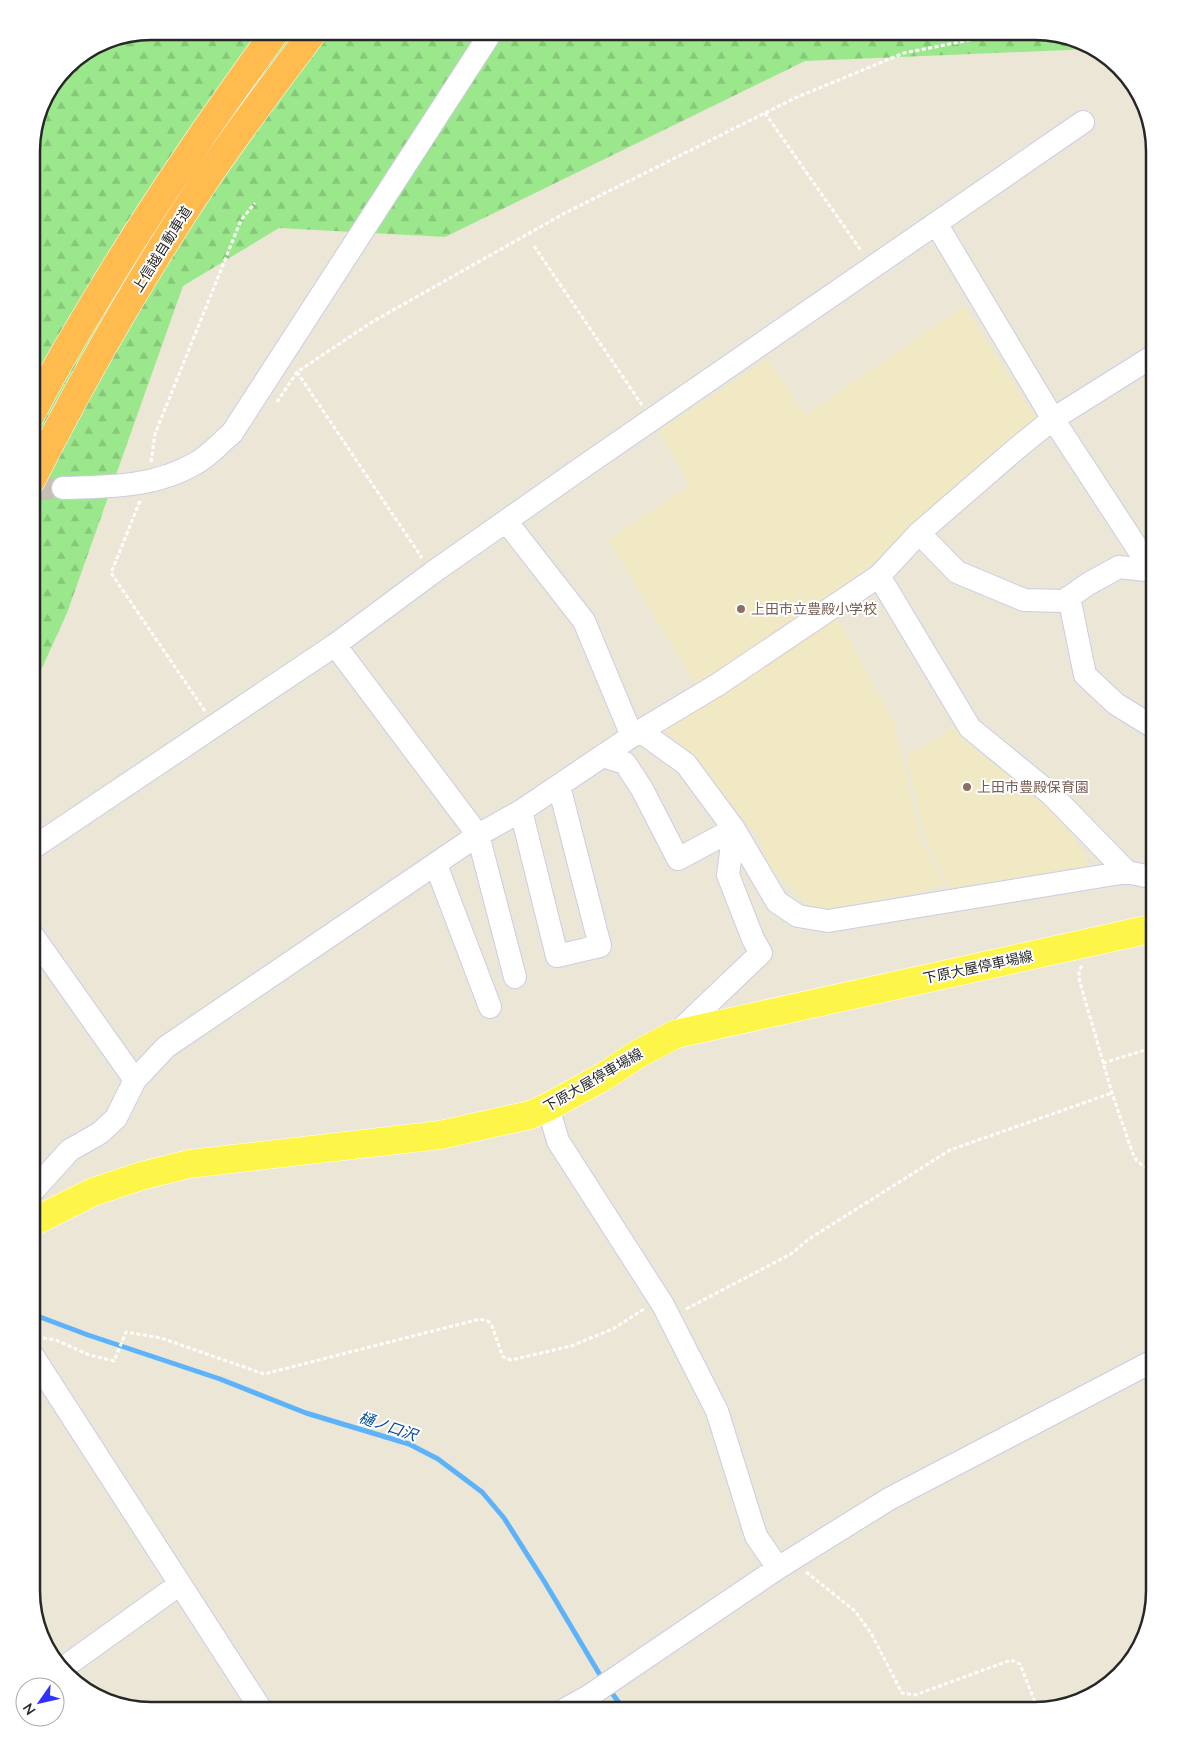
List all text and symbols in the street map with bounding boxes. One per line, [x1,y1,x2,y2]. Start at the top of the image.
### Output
street label: 上信越自動車道 [128,203,196,295]
place label: 上田市立豊殿小学校 [751,600,877,618]
marker: 上田市立豊殿小学校 [735,603,747,615]
place label: 上田市豊殿保育園 [977,778,1089,796]
marker: 上田市豊殿保育園 [961,781,973,793]
street label: 下原大屋停車場線 [921,947,1035,987]
street label: 下原大屋停車場線 [540,1044,646,1116]
water label: 樋ノ口沢 [357,1407,421,1445]
north arrow [15,1677,65,1727]
text: N [19,1700,40,1719]

